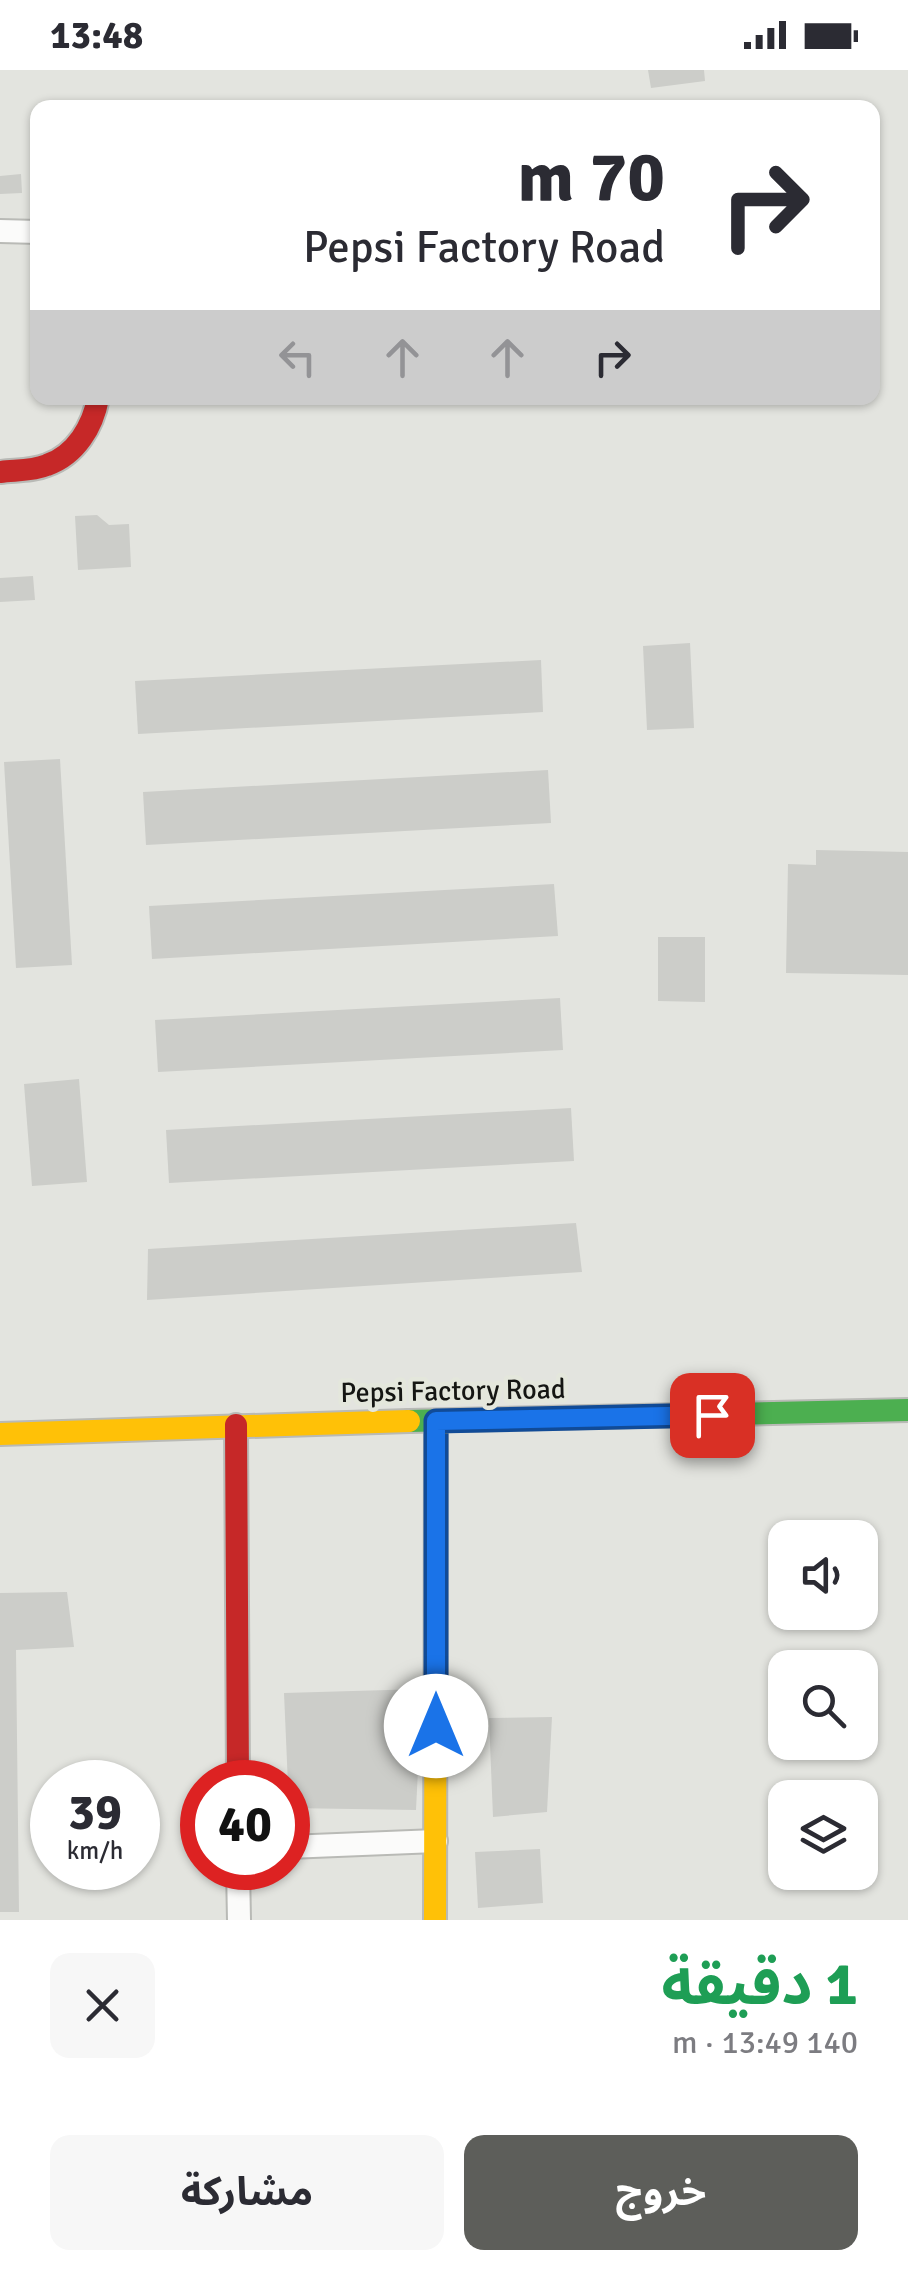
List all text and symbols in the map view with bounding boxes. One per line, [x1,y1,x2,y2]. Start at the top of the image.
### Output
text: 13:48 [50,12,143,59]
text: 70 m [517,134,665,220]
icon: right [700,140,830,270]
text: Pepsi Factory Road [303,220,665,275]
icon: left [270,330,325,385]
icon: ahead [375,330,430,385]
icon: ahead [480,330,535,385]
icon: right [585,330,640,385]
street label: Pepsi Factory Road [340,1372,566,1410]
pin [670,1373,755,1458]
icon: arrive [685,1388,740,1443]
map controls [768,1520,878,1890]
button: sound [768,1520,878,1630]
button: search [768,1650,878,1760]
position arrow [384,1674,488,1778]
speed limit sign: 40 [180,1760,310,1890]
button: layers [768,1780,878,1890]
text: 39 [68,1782,122,1844]
text: km/h [67,1835,123,1866]
text: 1 دقيقة [661,1948,858,2022]
button: close [50,1953,155,2058]
text: 140 m · 13:49 [672,2023,858,2062]
button: مشاركة [50,2135,444,2250]
button: خروج [464,2135,858,2250]

